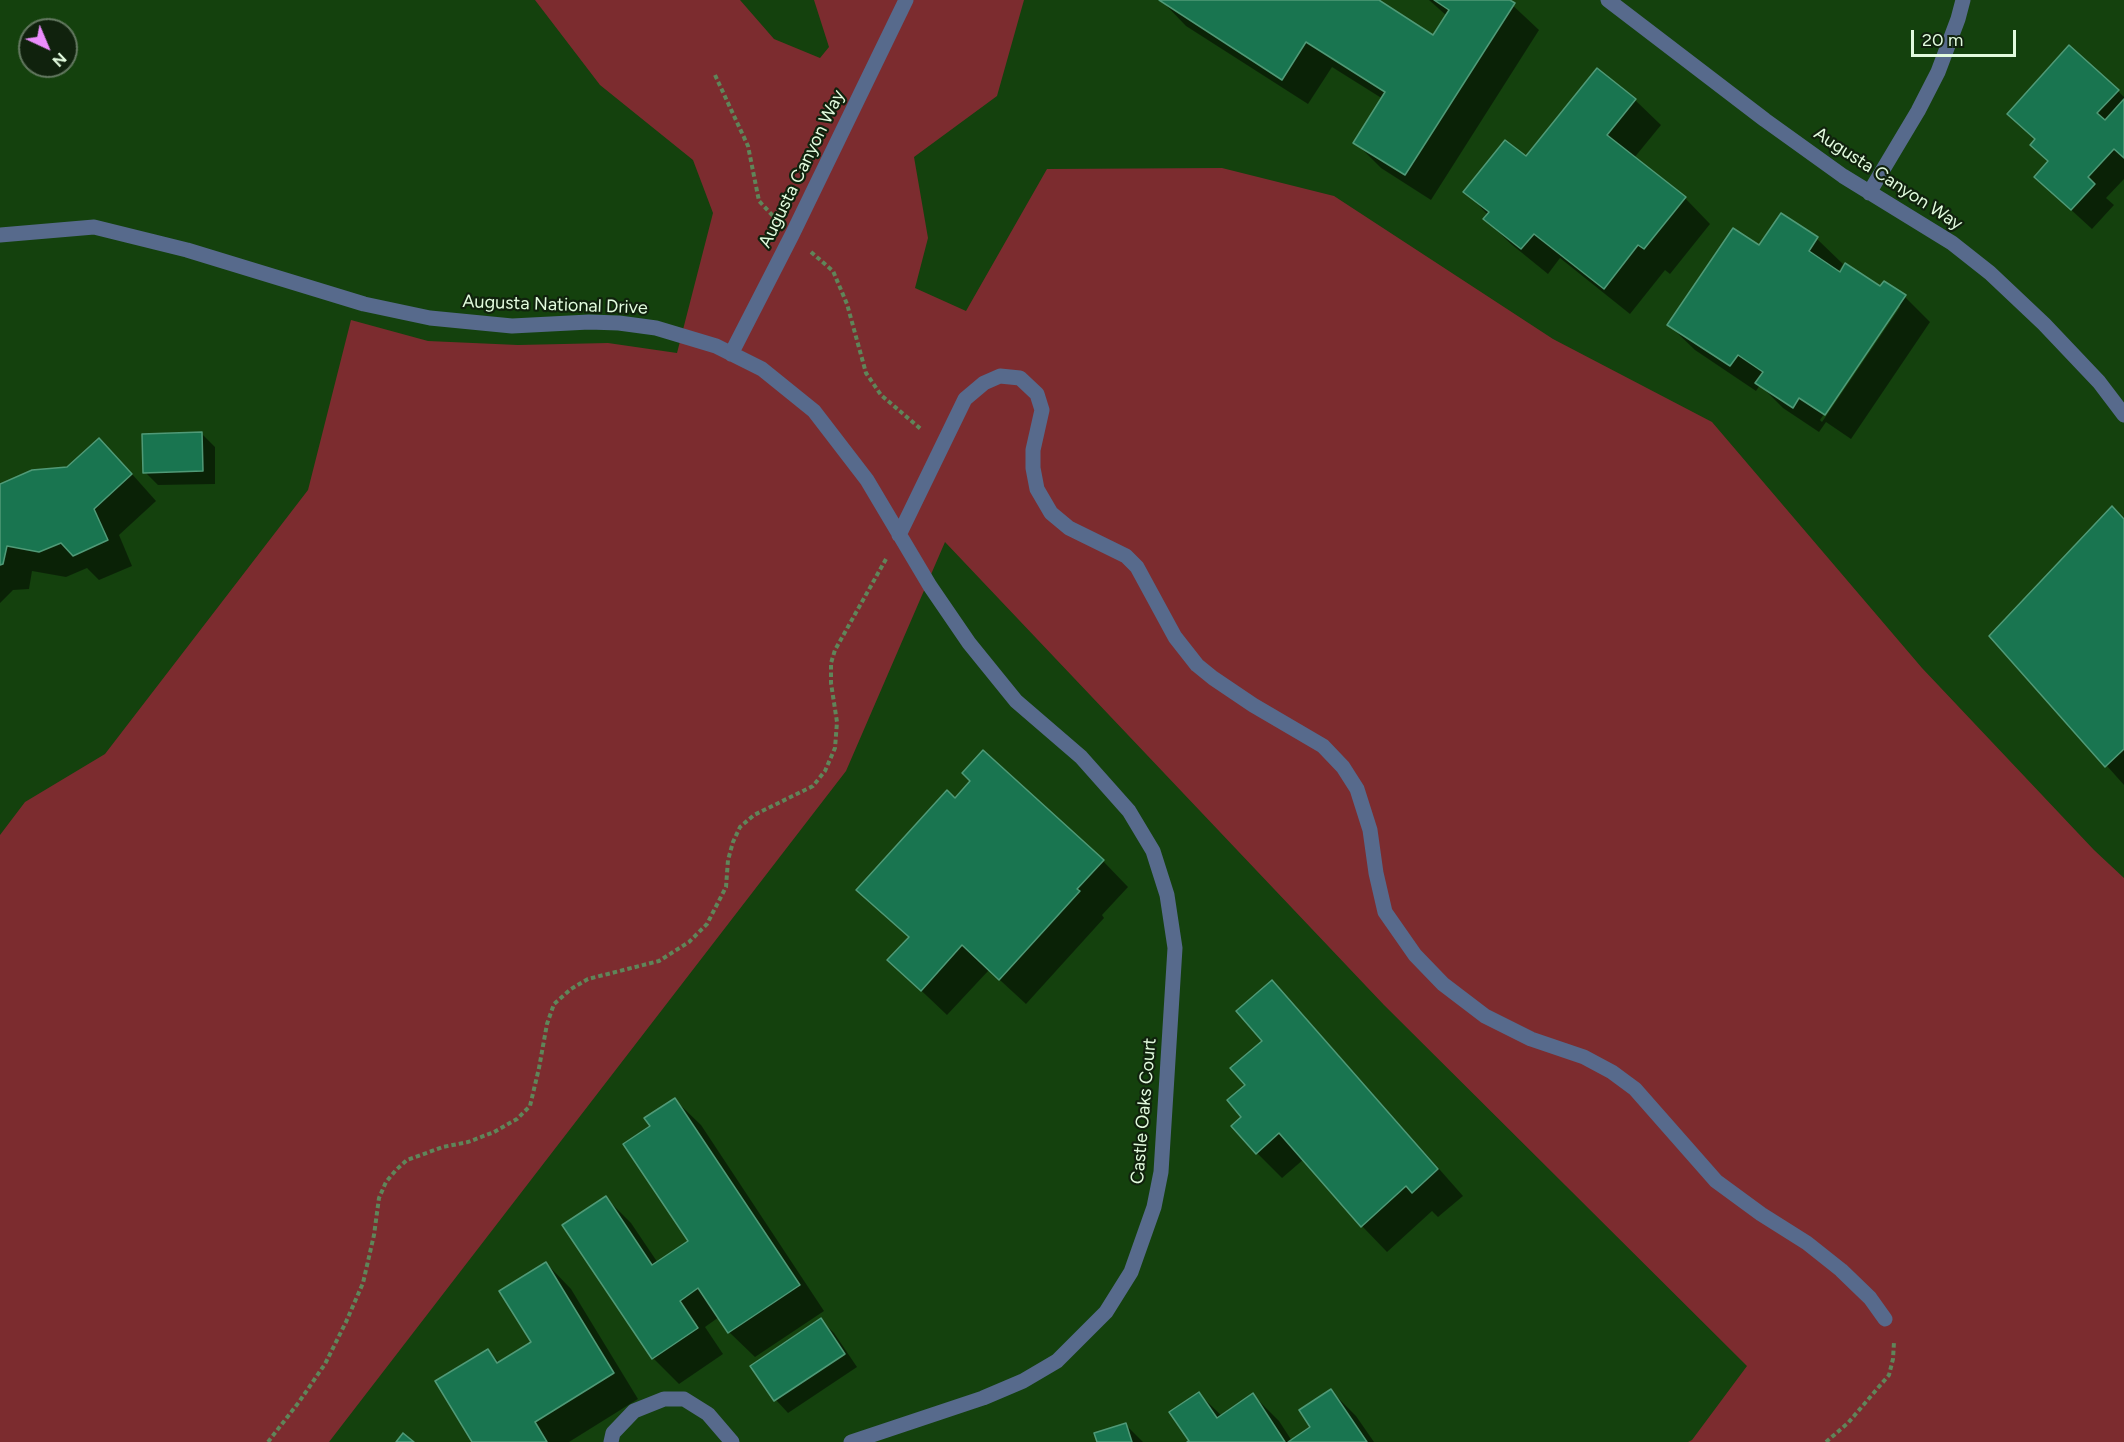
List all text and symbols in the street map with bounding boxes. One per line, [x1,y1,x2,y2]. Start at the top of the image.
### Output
north arrow [18,18,78,78]
scale bar [1914,18,2019,56]
text: 20 m [1922,29,1963,51]
text: N [48,49,71,71]
street label: Augusta Canyon Way [754,87,850,251]
street label: Augusta Canyon Way [1810,123,1966,235]
street label: Augusta National Drive [462,291,648,319]
street label: Castle Oaks Court [1127,1037,1161,1185]

